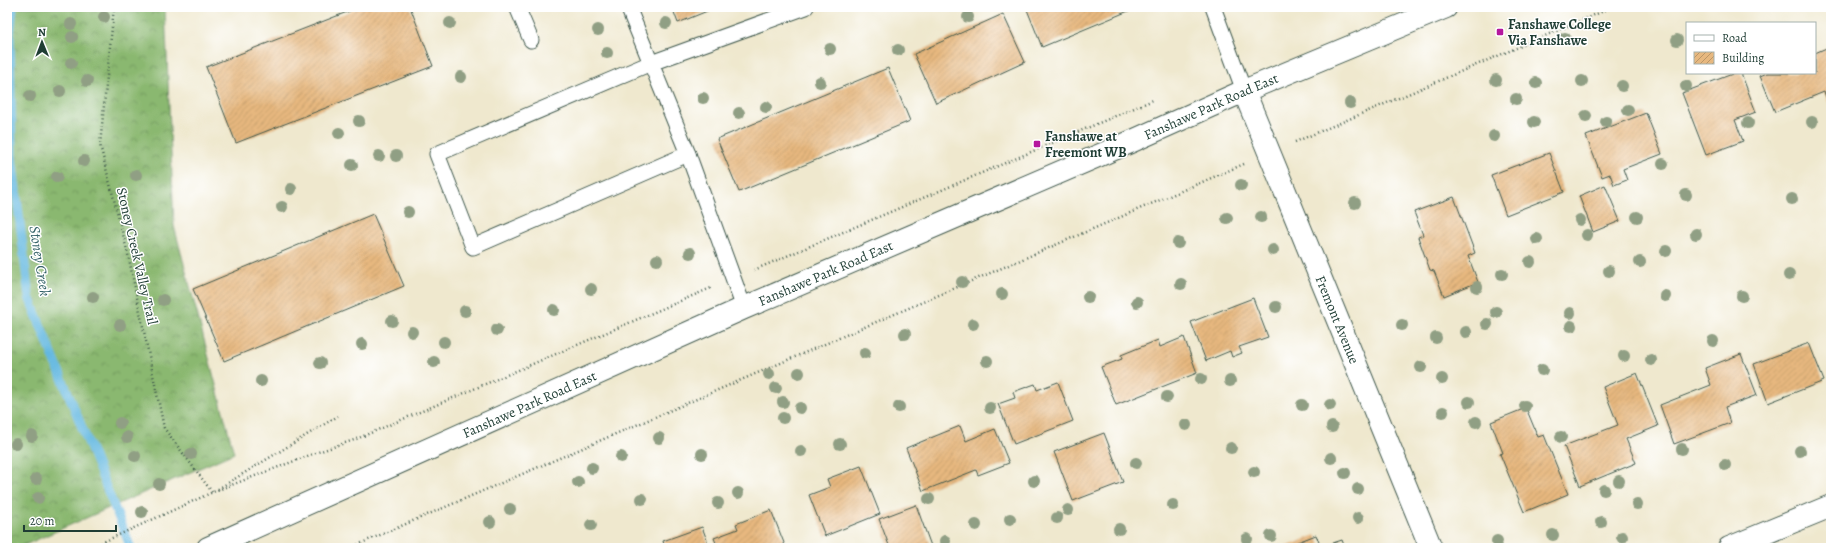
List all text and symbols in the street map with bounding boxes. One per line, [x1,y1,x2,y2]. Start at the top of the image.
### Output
place label: Fanshawe College Via Fanshawe [1507,15,1612,50]
north arrow [22,22,62,62]
legend [1686,22,1816,74]
text: N [38,25,46,40]
marker: Fanshawe College Via Fanshawe [1495,27,1505,37]
text: Road [1722,30,1748,46]
text: Building [1722,50,1764,66]
street label: Fanshawe Park Road East [1141,68,1281,144]
place label: Fanshawe at Freemont WB [1045,127,1127,162]
marker: Fanshawe at Freemont WB [1032,139,1042,149]
street label: Stoney Creek Valley Trail [112,185,162,327]
water label: Stoney Creek [25,224,55,298]
street label: Fanshawe Park Road East [755,236,896,310]
street label: Fremont Avenue [1311,273,1364,367]
street label: Fanshawe Park Road East [459,366,600,442]
scale bar [24,507,116,533]
text: 20 m [30,513,54,529]

